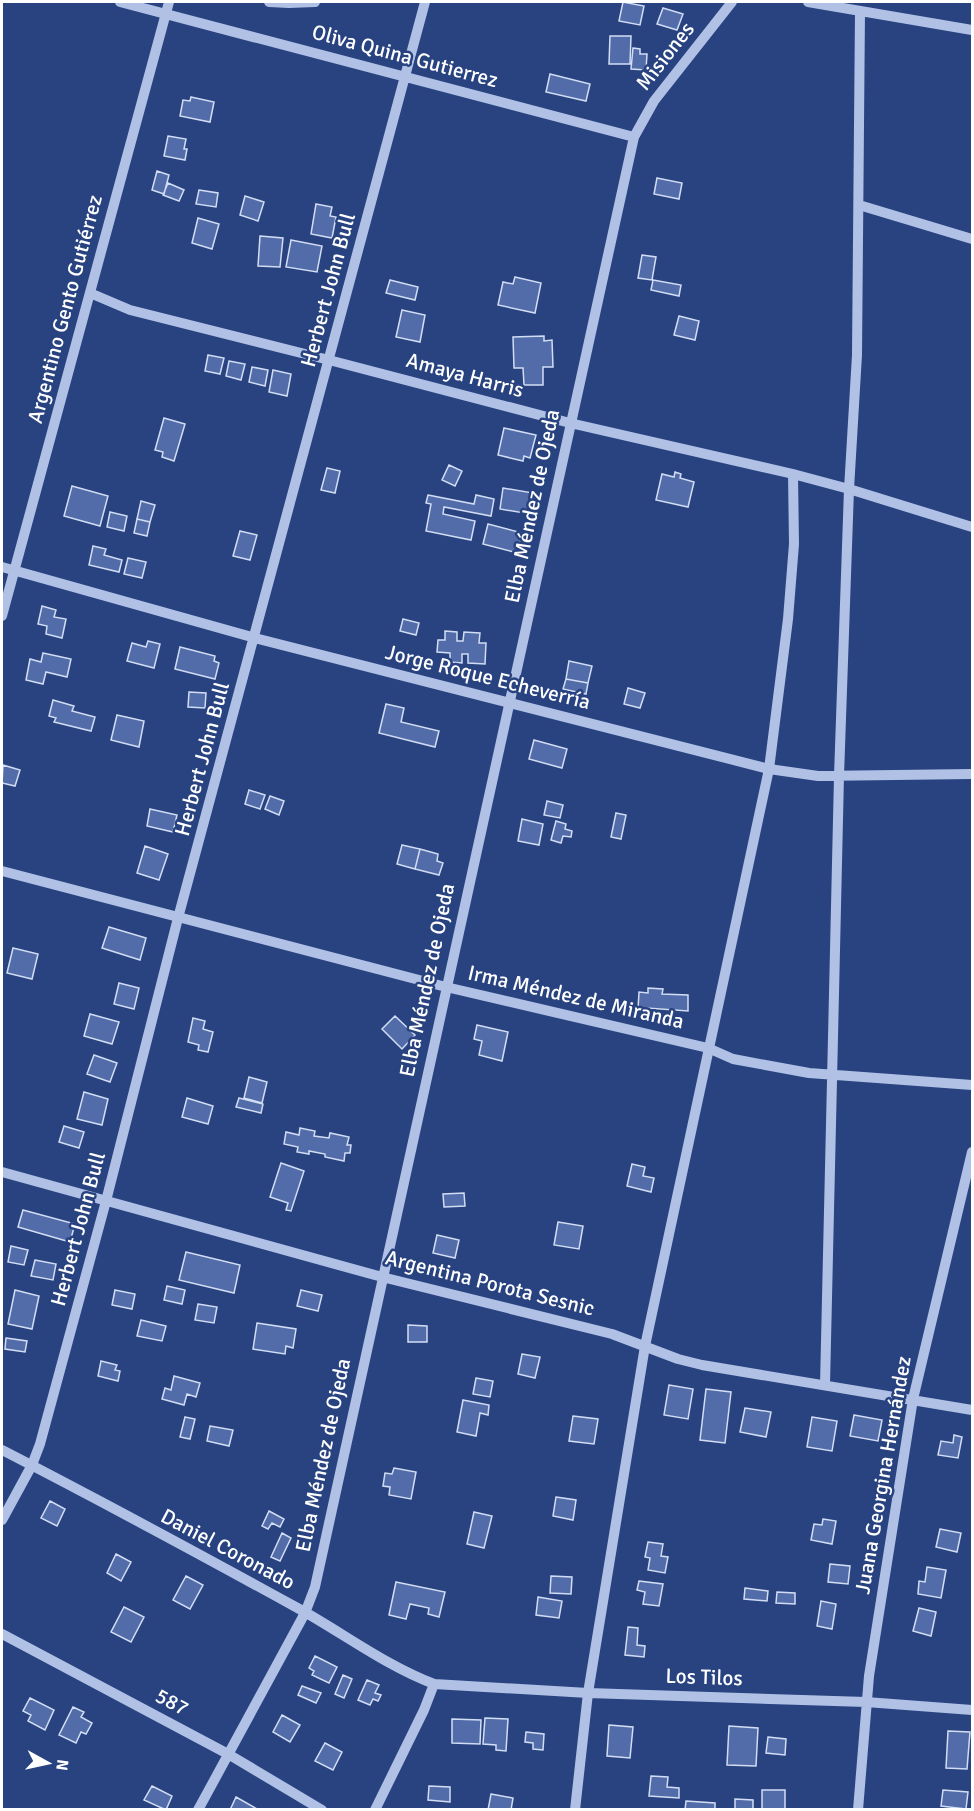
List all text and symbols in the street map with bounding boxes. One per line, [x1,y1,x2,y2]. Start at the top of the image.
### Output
street label: Misiones [630,17,700,95]
street label: Oliva Quina Gutierrez [309,19,501,93]
street label: Argentino Gento Gutiérrez [22,192,108,426]
street label: Herbert John Bull [295,210,361,370]
street label: Amaya Harris [404,347,526,403]
street label: Elba Méndez de Ojeda [499,407,565,605]
street label: Jorge Roque Echeverría [383,639,593,715]
street label: Herbert John Bull [169,679,235,839]
street label: Elba Méndez de Ojeda [394,881,460,1079]
street label: Irma Méndez de Miranda [465,959,687,1035]
street label: Herbert John Bull [45,1149,111,1309]
street label: Argentina Porota Sesnic [383,1244,597,1322]
street label: Juana Georgina Hernández [849,1354,917,1596]
street label: Elba Méndez de Ojeda [290,1356,356,1554]
street label: Daniel Coronado [156,1503,300,1595]
street label: Los Tilos [665,1663,743,1691]
street label: 587 [151,1683,193,1721]
north arrow [18,1733,78,1793]
text: N [51,1758,73,1772]

